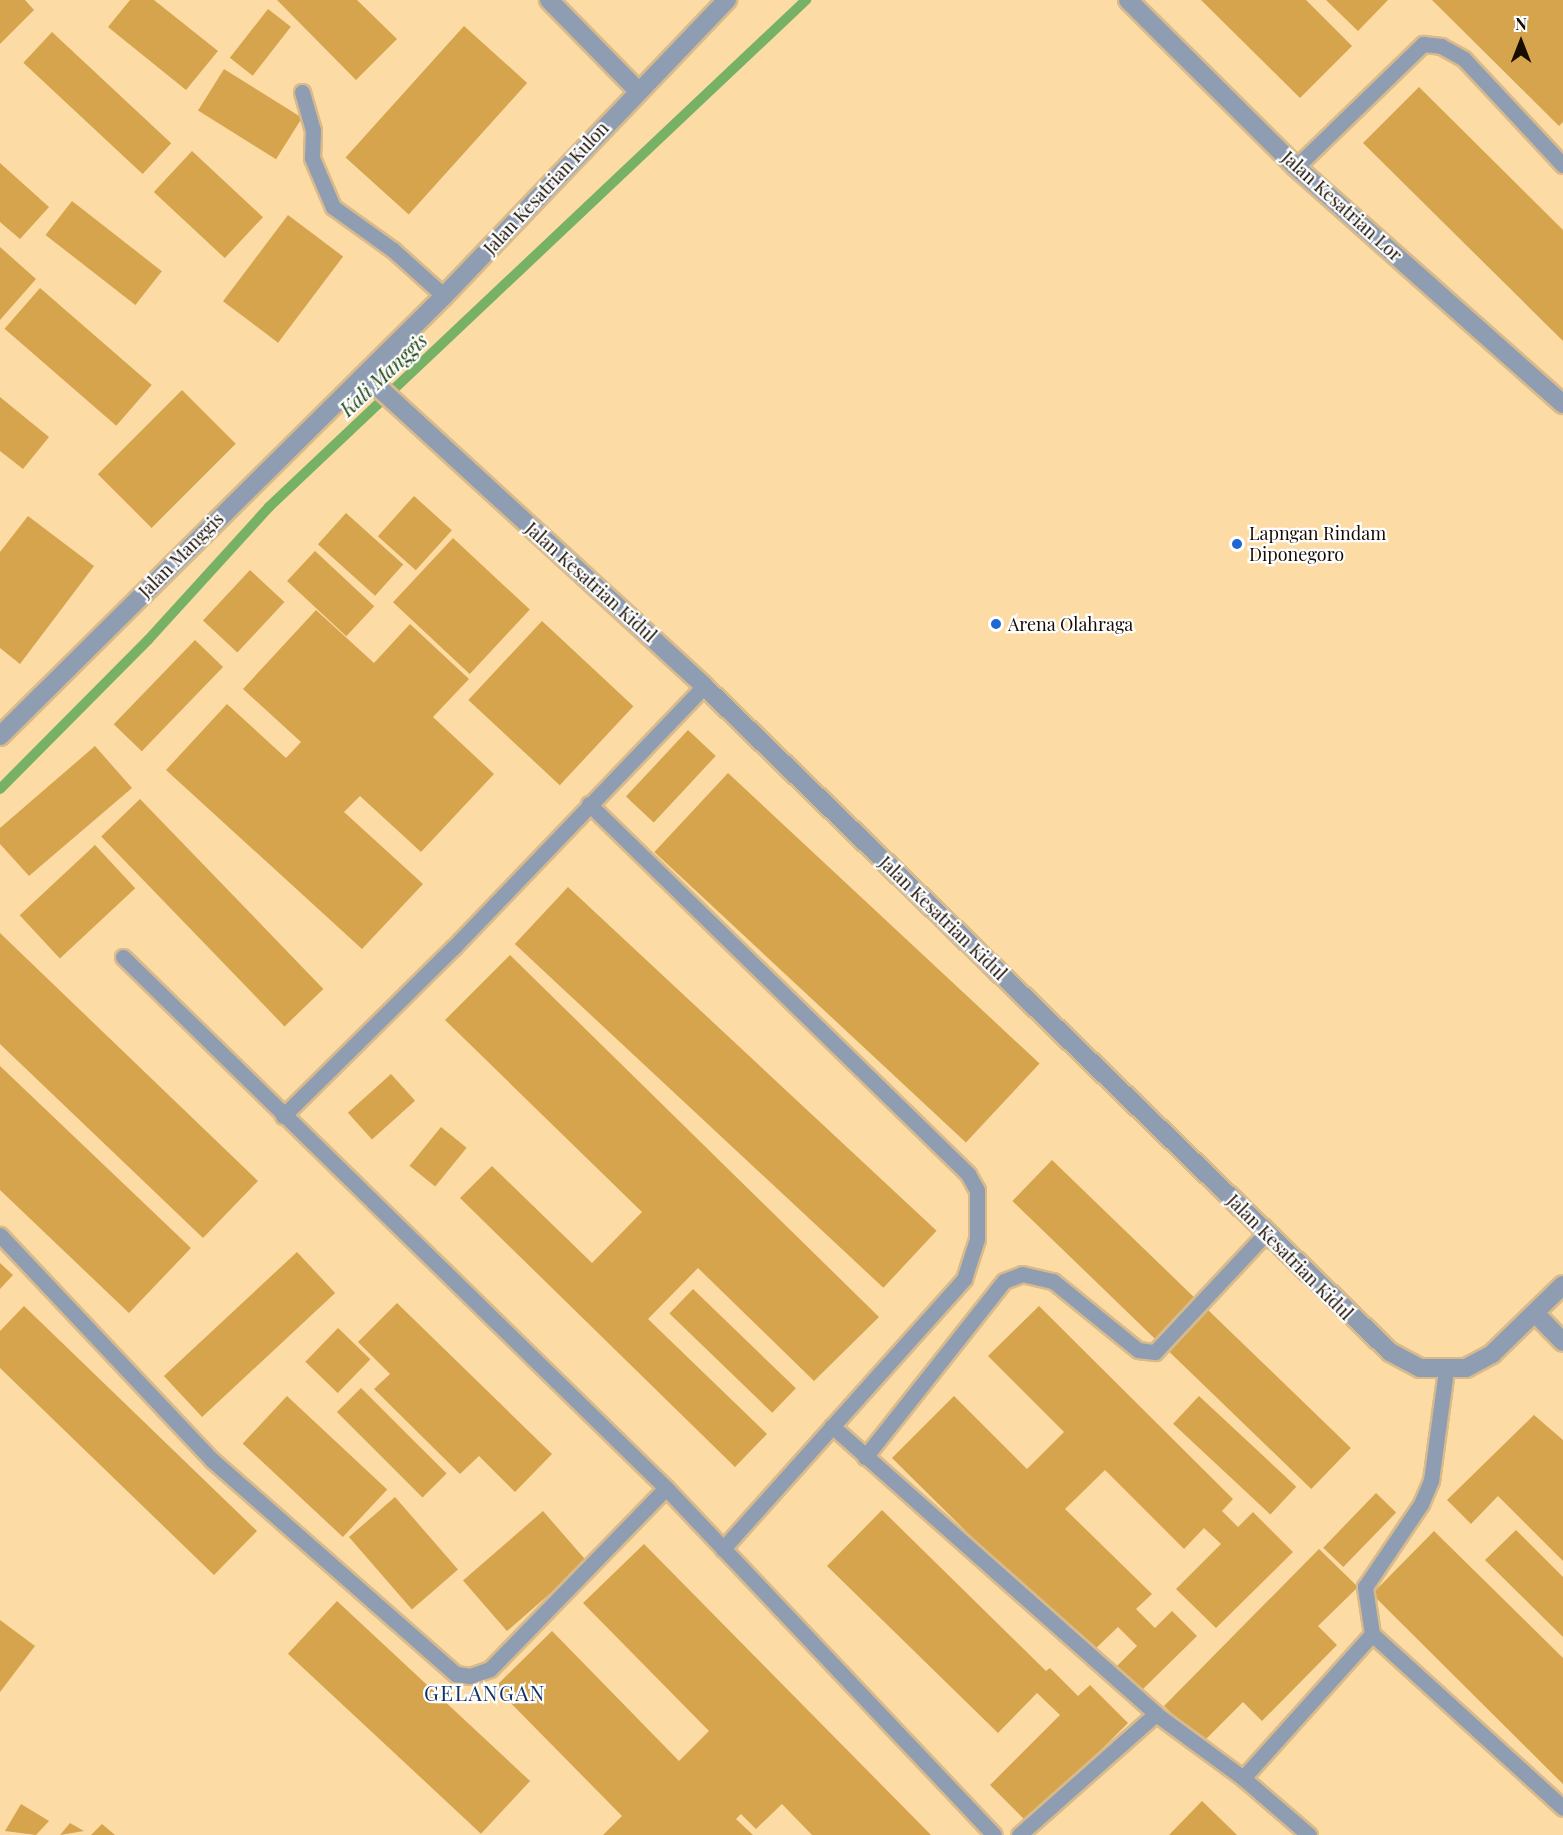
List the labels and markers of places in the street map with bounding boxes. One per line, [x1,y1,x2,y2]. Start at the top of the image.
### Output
place label: Lapngan Rindam Diponegoro [1249,523,1386,566]
marker: Lapngan Rindam Diponegoro [1230,537,1244,551]
place label: Arena Olahraga [1008,613,1133,635]
marker: Arena Olahraga [989,617,1003,631]

